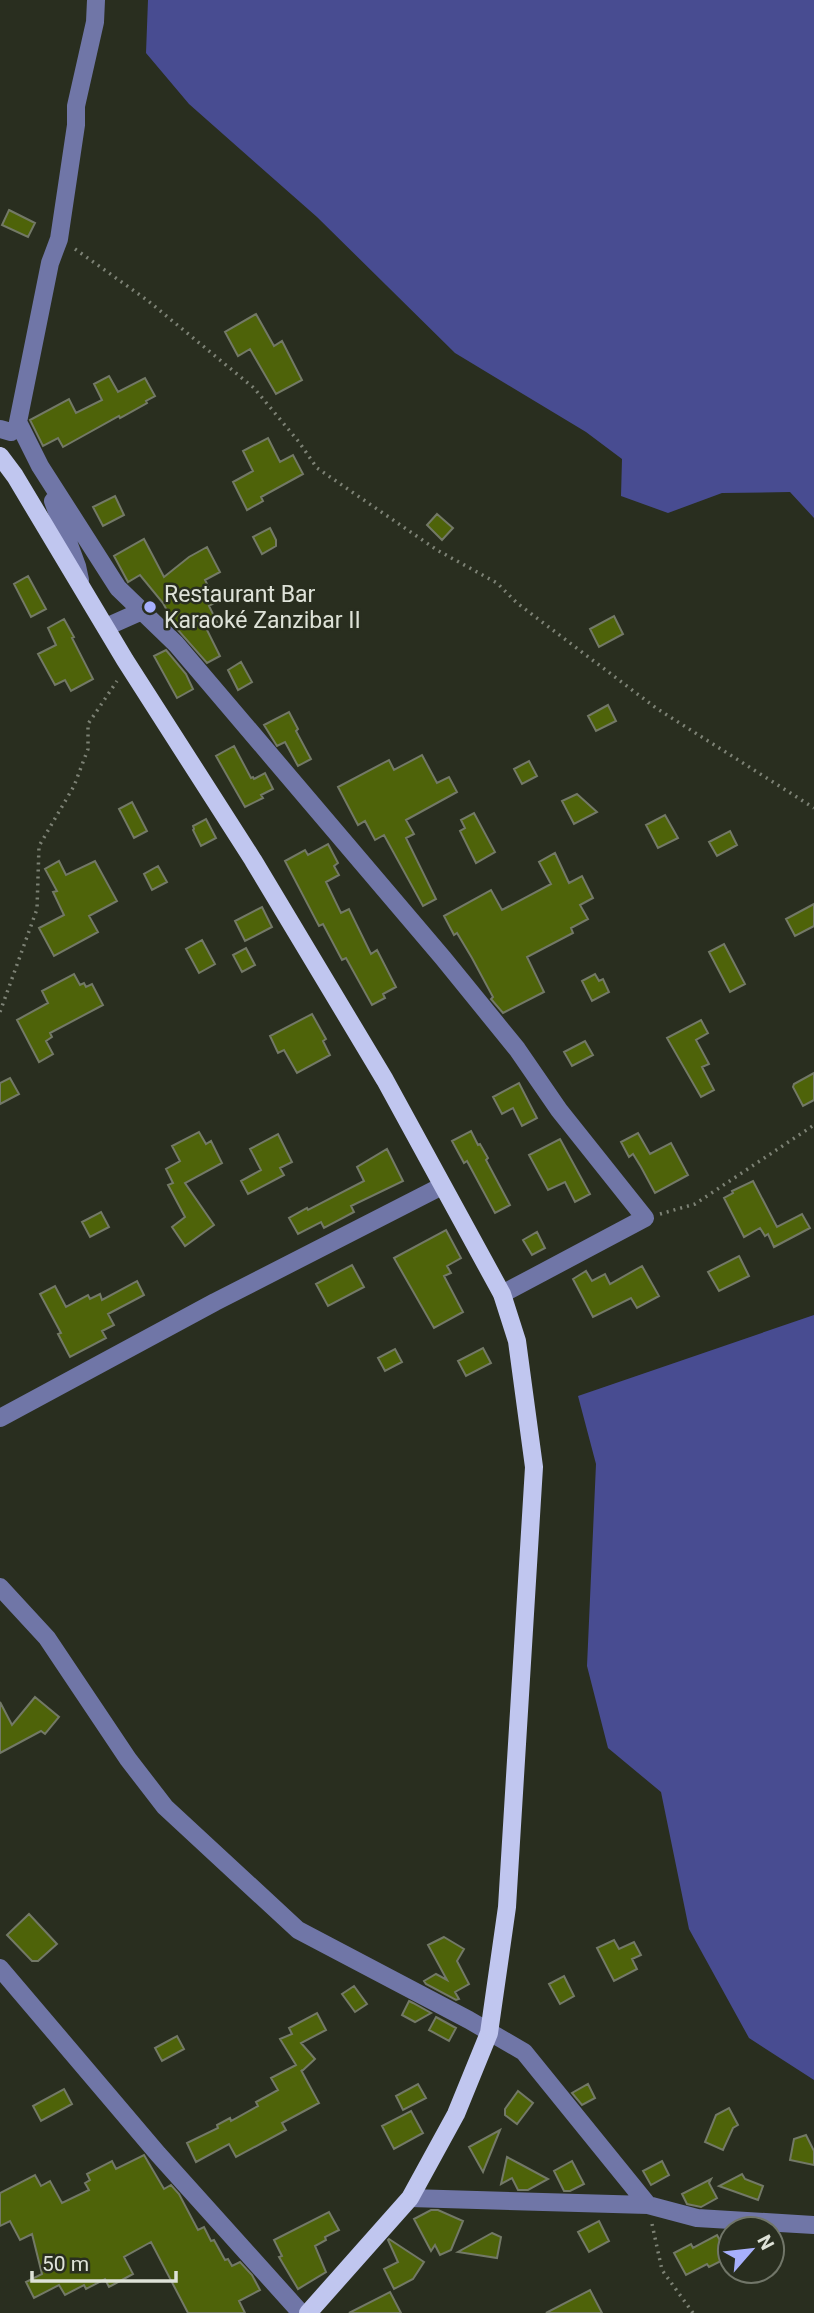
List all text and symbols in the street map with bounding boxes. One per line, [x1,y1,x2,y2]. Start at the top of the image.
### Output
place label: Restaurant Bar Karaoké Zanzibar II [164,581,361,634]
marker: Restaurant Bar Karaoké Zanzibar II [142,599,158,615]
north arrow [716,2215,786,2285]
text: N [752,2231,779,2254]
scale bar [32,2240,175,2284]
text: 50 m [42,2252,89,2276]

